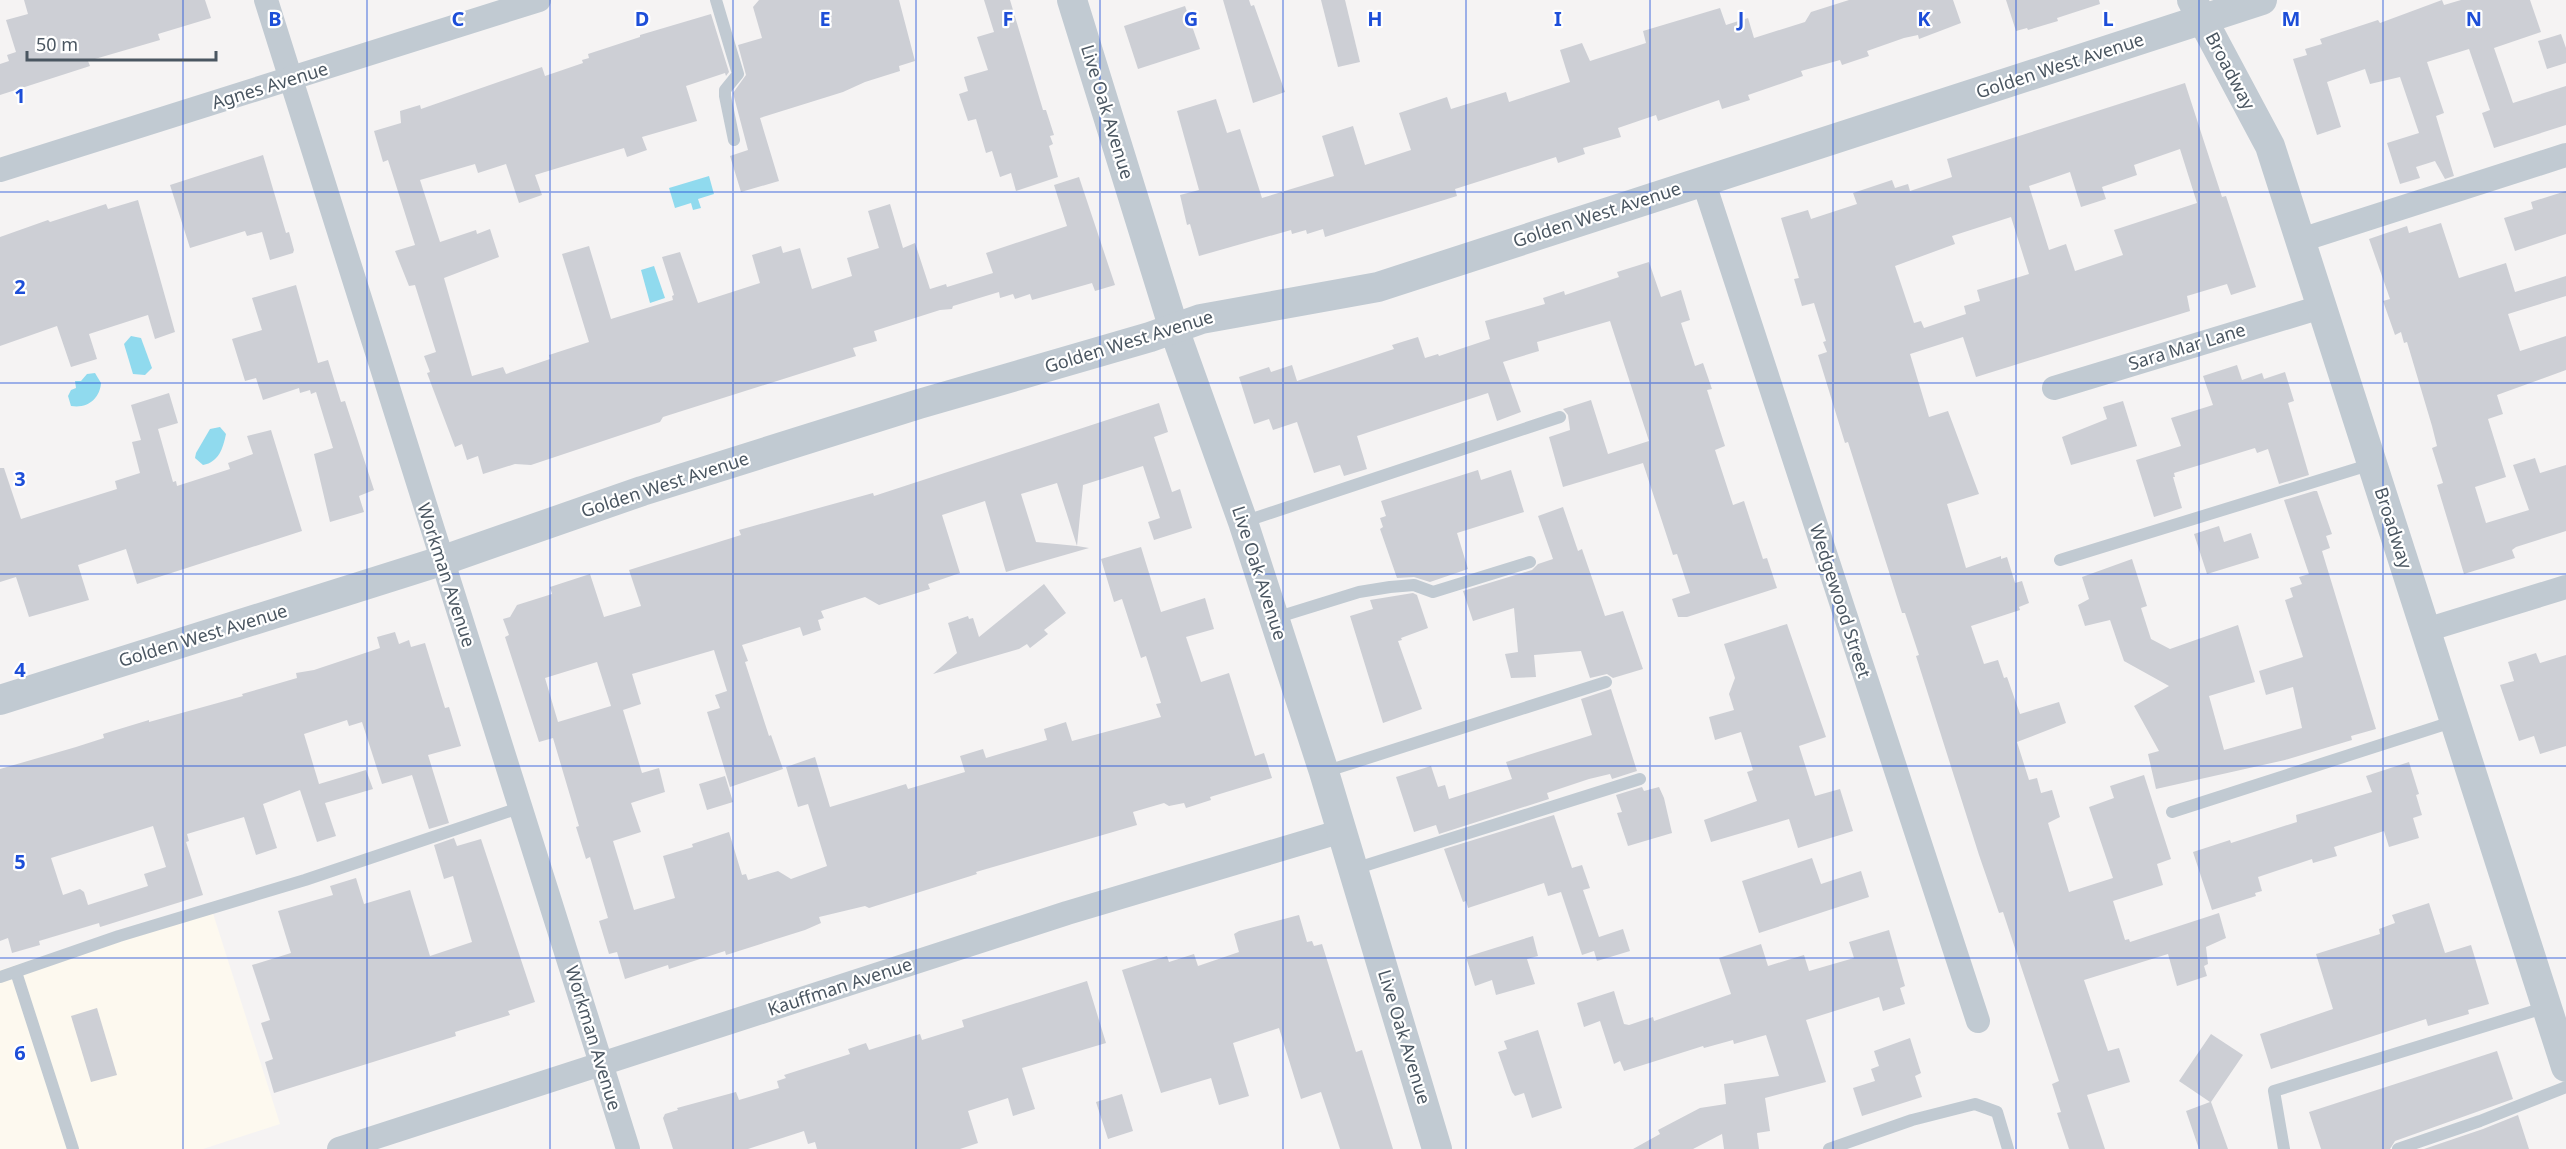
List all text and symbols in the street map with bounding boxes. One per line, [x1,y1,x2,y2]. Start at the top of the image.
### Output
text: B [268,5,282,32]
text: C [452,5,465,32]
text: D [635,5,649,32]
text: E [819,5,831,32]
text: F [1003,5,1013,32]
text: G [1184,5,1198,32]
text: H [1367,5,1383,32]
text: I [1554,5,1562,32]
text: J [1736,5,1744,32]
text: K [1917,5,1931,32]
text: L [2102,5,2114,32]
text: M [2282,5,2300,32]
text: N [2466,5,2482,32]
scale bar [27,24,216,62]
street label: Golden West Avenue [1973,27,2147,104]
street label: Broadway [2201,28,2262,114]
text: 50 m [36,32,78,56]
street label: Live Oak Avenue [1076,41,1140,182]
street label: Agnes Avenue [209,56,331,114]
text: 1 [14,82,26,109]
street label: Golden West Avenue [1510,176,1684,253]
text: 2 [14,273,26,300]
street label: Golden West Avenue [1041,304,1216,378]
street label: Sara Mar Lane [2125,317,2248,375]
street label: Golden West Avenue [578,446,752,523]
text: 3 [14,465,26,492]
street label: Broadway [2370,484,2419,572]
street label: Workman Avenue [412,500,482,650]
street label: Live Oak Avenue [1227,503,1293,643]
street label: Wedgewood Street [1805,521,1877,681]
street label: Golden West Avenue [115,598,290,672]
text: 4 [14,656,26,683]
text: 5 [14,848,26,875]
street label: Kauffman Avenue [764,951,915,1021]
street label: Workman Avenue [561,962,627,1113]
street label: Live Oak Avenue [1373,966,1437,1107]
text: 6 [14,1039,26,1066]

